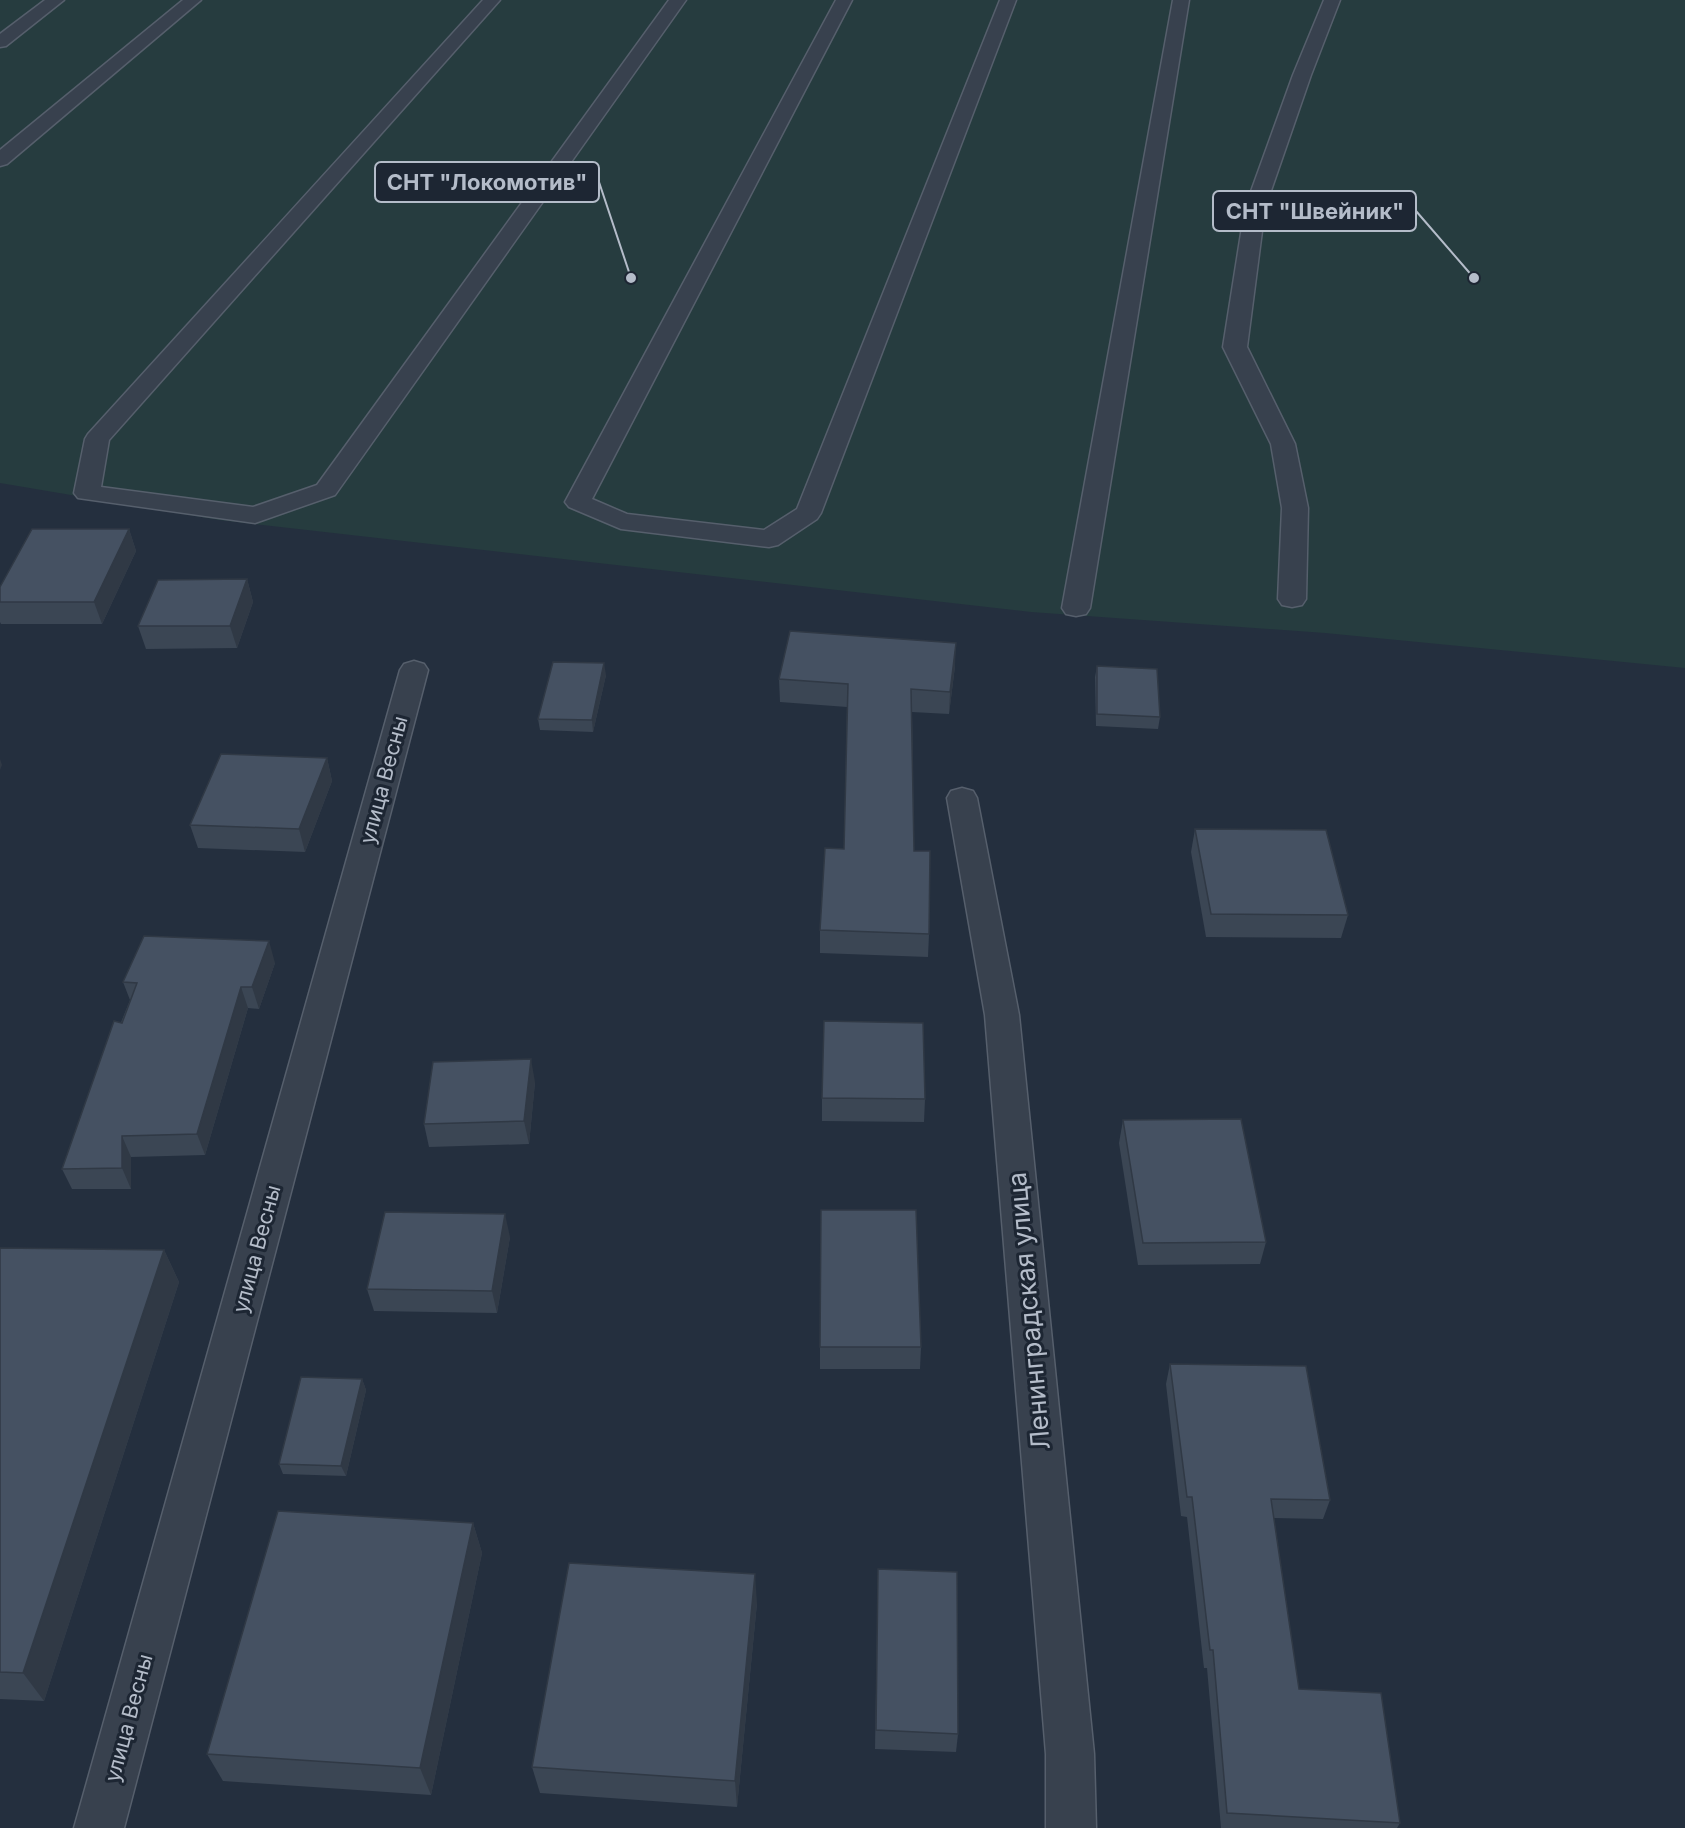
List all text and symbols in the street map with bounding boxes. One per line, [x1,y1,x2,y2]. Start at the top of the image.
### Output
callout: СНТ "Локомотив" [375,162,599,202]
text: СНТ "Локомотив" [387,169,587,195]
callout: СНТ "Швейник" [1213,191,1416,231]
text: СНТ "Швейник" [1226,198,1404,224]
street label: улица Весны [354,713,413,847]
street label: Ленинградская улица [1001,1171,1056,1451]
street label: улица Весны [227,1182,286,1316]
street label: улица Весны [99,1651,158,1785]

